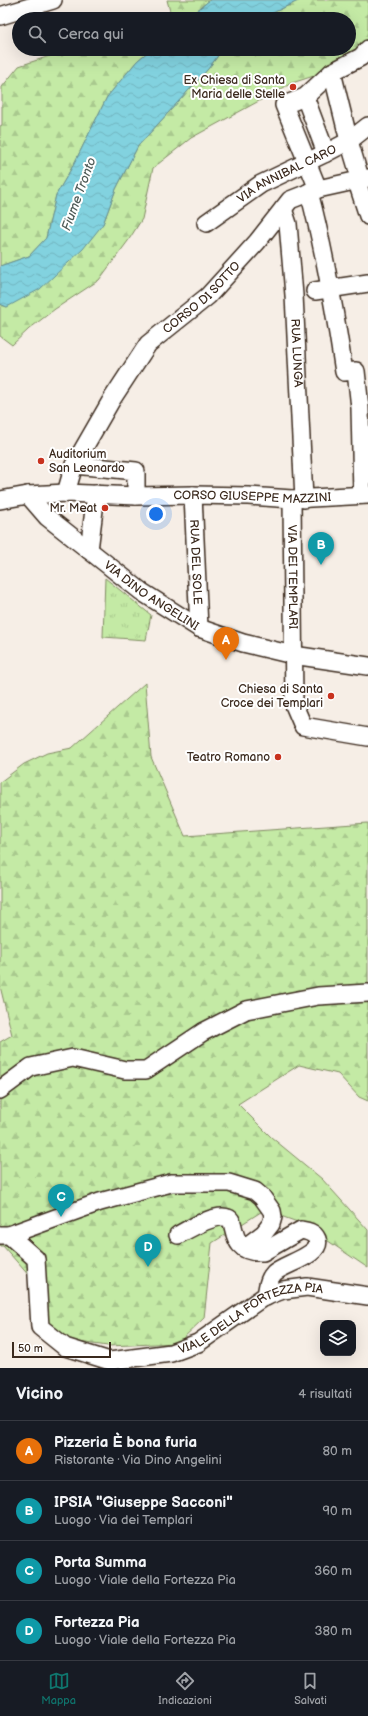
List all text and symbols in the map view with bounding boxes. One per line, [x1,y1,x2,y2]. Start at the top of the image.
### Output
search box [12,12,356,56]
icon: search [26,23,48,45]
text: Cerca qui [58,25,124,44]
place label: Ex Chiesa di Santa Maria delle Stelle [184,73,285,102]
marker: Ex Chiesa di Santa Maria delle Stelle [288,82,298,92]
street label: VIA ANNIBAL CARO [234,141,339,206]
water label: Fiume Tronto [58,155,100,233]
street label: CORSO DI SOTTO [160,258,243,337]
street label: RUA LUNGA [288,318,306,388]
place label: Auditorium San Leonardo [49,447,125,476]
marker: Auditorium San Leonardo [36,456,46,466]
street label: CORSO GIUSEPPE MAZZINI [173,487,332,507]
place label: Mr. Meat [49,501,97,516]
marker: Mr. Meat [100,503,110,513]
your location [146,504,166,524]
street label: RUA DEL SOLE [187,519,205,605]
street label: VIA DEI TEMPLARI [285,525,301,630]
pin: B [308,532,334,565]
street label: VIA DINO ANGELINI [101,557,202,634]
pin: A [213,627,239,660]
place label: Chiesa di Santa Croce dei Templari [221,682,323,711]
marker: Chiesa di Santa Croce dei Templari [326,691,336,701]
place label: Teatro Romano [187,750,270,765]
marker: Teatro Romano [273,752,283,762]
pin: C [48,1184,74,1217]
pin: D [135,1234,161,1267]
street label: VIALE DELLA FORTEZZA PIA [176,1279,325,1357]
map controls [320,1320,356,1356]
button: layers [320,1320,356,1356]
scale bar [12,1340,111,1359]
text: 50 m [18,1342,43,1355]
text: Vicino [16,1384,63,1404]
text: 4 risultati [298,1386,352,1402]
text: Pizzeria È bona furia [54,1433,197,1452]
text: A [25,1443,33,1459]
text: 80 m [323,1443,352,1459]
text: Ristorante · Via Dino Angelini [54,1452,222,1468]
text: IPSIA "Giuseppe Sacconi" [54,1493,233,1512]
text: B [24,1503,34,1519]
text: 90 m [323,1503,352,1519]
text: Luogo · Via dei Templari [54,1512,193,1528]
text: Porta Summa [54,1553,147,1572]
text: C [24,1563,34,1579]
text: 360 m [314,1563,352,1579]
text: Luogo · Viale della Fortezza Pia [54,1572,236,1588]
text: Fortezza Pia [54,1613,140,1632]
text: D [24,1623,34,1639]
text: 380 m [315,1623,352,1639]
text: Luogo · Viale della Fortezza Pia [54,1632,236,1648]
tab: Mappa [41,1670,76,1707]
tab: Indicazioni [158,1670,212,1707]
tab: Salvati [294,1670,327,1707]

